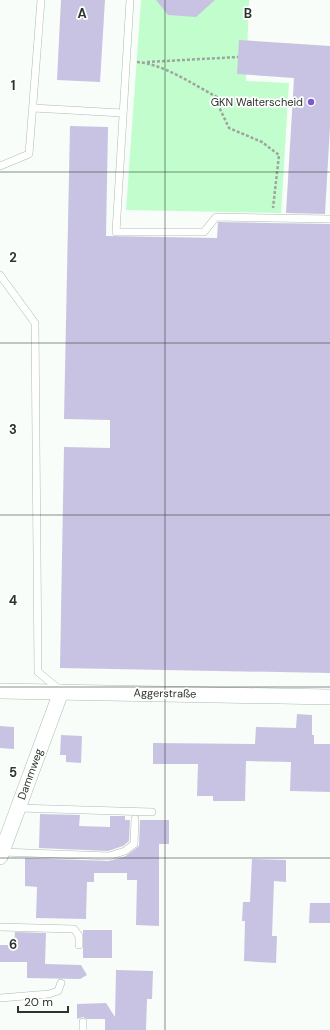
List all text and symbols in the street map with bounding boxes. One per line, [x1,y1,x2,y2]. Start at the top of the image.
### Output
text: A [77,5,87,22]
text: B [244,5,252,22]
text: 1 [11,77,15,94]
place label: GKN Walterscheid [211,95,303,109]
marker: GKN Walterscheid [306,97,316,107]
text: 2 [9,249,17,266]
text: 3 [9,421,17,438]
text: 4 [9,592,17,609]
street label: Aggerstraße [134,685,196,701]
street label: Dammweg [14,746,46,802]
text: 5 [9,764,17,781]
text: 6 [9,936,17,953]
scale bar [18,988,68,1014]
text: 20 m [24,994,53,1010]

